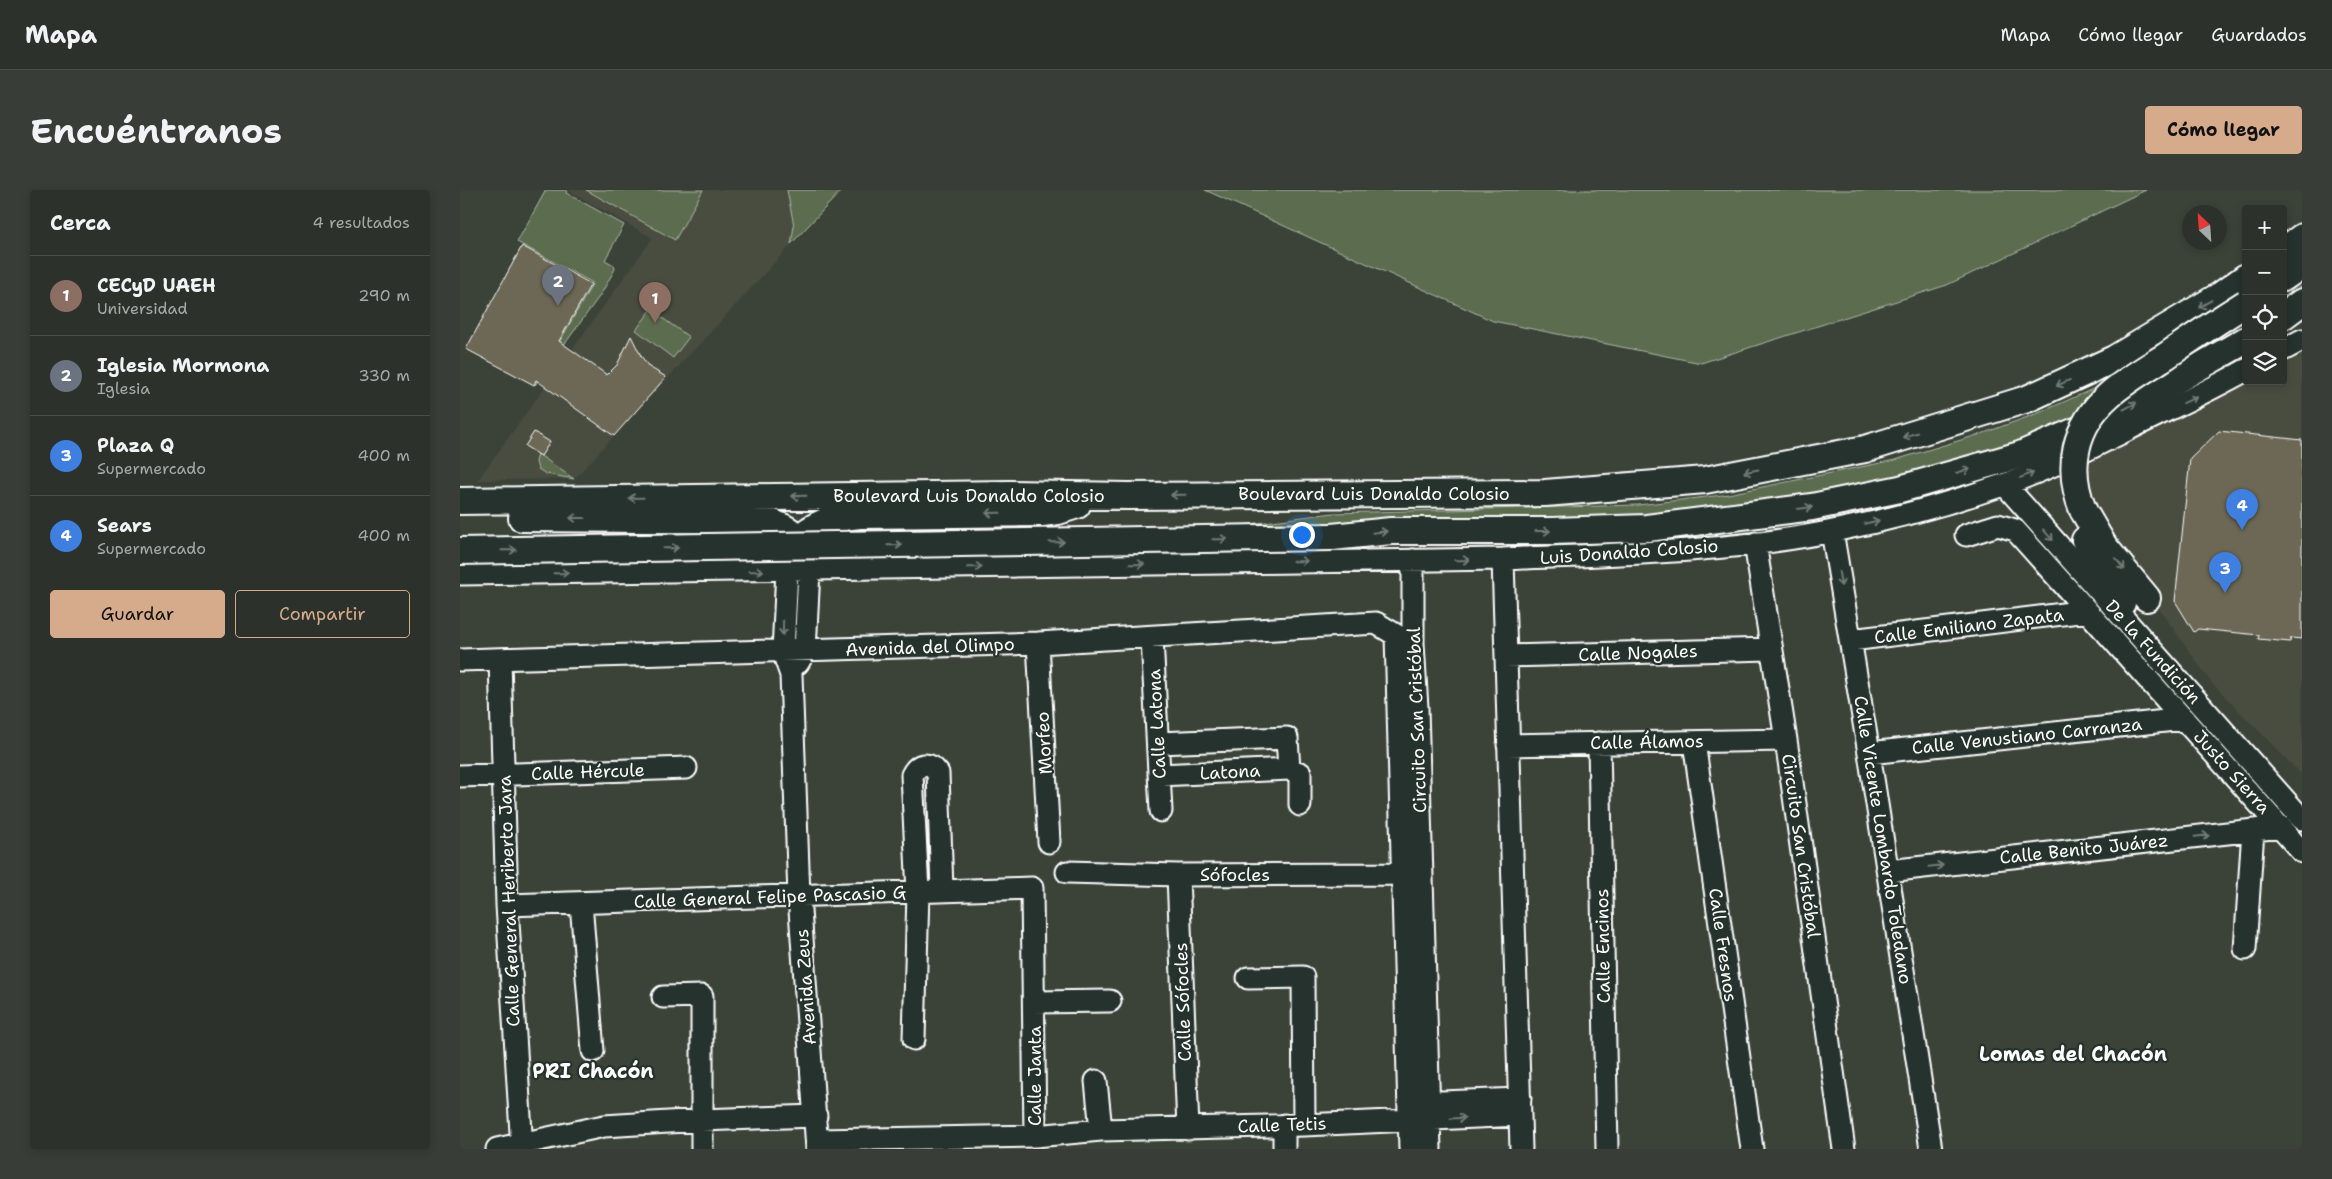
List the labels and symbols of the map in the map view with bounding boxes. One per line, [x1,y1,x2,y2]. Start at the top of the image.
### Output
north arrow [2182,205,2227,250]
pin: 2 [542,265,574,306]
pin: 1 [639,282,671,323]
one-way arrow [2199,300,2213,310]
one-way arrow [2056,378,2071,388]
one-way arrow [2182,395,2197,404]
one-way arrow [2123,400,2137,410]
one-way arrow [1902,431,1918,441]
one-way arrow [1955,465,1971,475]
one-way arrow [1744,467,1760,476]
one-way arrow [2019,470,2034,480]
street label: Boulevard Luis Donaldo Colosio [1238,482,1510,506]
street label: Boulevard Luis Donaldo Colosio [833,484,1105,508]
pin: 4 [2226,489,2258,530]
one-way arrow [791,491,808,501]
one-way arrow [1170,491,1186,500]
one-way arrow [629,493,645,503]
one-way arrow [1797,503,1813,513]
one-way arrow [985,508,1001,518]
one-way arrow [569,513,585,523]
one-way arrow [1863,517,1879,526]
your location [1289,522,1315,548]
one-way arrow [1534,526,1550,536]
one-way arrow [1372,527,1388,537]
one-way arrow [2043,528,2054,541]
one-way arrow [1211,534,1227,544]
street label: Luis Donaldo Colosio [1539,534,1719,570]
one-way arrow [1049,537,1065,546]
one-way arrow [886,540,902,549]
one-way arrow [662,543,679,553]
one-way arrow [500,545,516,555]
pin: 3 [2209,552,2241,593]
one-way arrow [1454,555,1470,564]
one-way arrow [1292,557,1308,566]
one-way arrow [2114,558,2125,571]
one-way arrow [1129,559,1145,569]
one-way arrow [966,562,983,572]
one-way arrow [747,566,763,576]
one-way arrow [552,568,569,578]
one-way arrow [1836,571,1846,587]
street label: De la Fundición [2100,595,2206,709]
street label: Calle Emiliano Zapata [1873,602,2065,650]
one-way arrow [778,620,787,636]
street label: Circuito San Cristóbal [1402,626,1432,813]
street label: Avenida del Olimpo [845,632,1015,662]
street label: Calle Nogales [1578,639,1698,667]
street label: Calle Latona [1142,669,1172,779]
street label: Calle Vicente Lombardo Toledano [1848,694,1918,986]
street label: Morfeo [1030,711,1058,775]
street label: Calle Venustiano Carranza [1911,712,2143,760]
street label: Justo Sierra [2188,725,2276,819]
street label: Calle Álamos [1590,729,1704,755]
street label: Circuito San Cristóbal [1776,752,1826,940]
street label: Calle Hércule [531,758,645,786]
street label: Latona [1199,758,1261,786]
street label: Calle General Heriberto Jara [493,775,525,1027]
street label: Calle Benito Juárez [1998,828,2170,870]
one-way arrow [2194,831,2210,840]
one-way arrow [1928,861,1944,870]
street label: Sófocles [1200,863,1270,887]
street label: Calle General Felipe Pascasio G [633,880,907,914]
street label: Calle Fresnos [1703,886,1743,1004]
street label: Calle Encinos [1590,888,1616,1004]
street label: Avenida Zeus [790,928,822,1046]
street label: Calle Sófocles [1169,942,1197,1062]
street label: Calle Janta [1023,1026,1047,1126]
district label: Lomas del Chacón [1979,1041,2167,1067]
district label: PRI Chacón [532,1058,654,1084]
street label: Calle Tetis [1237,1111,1327,1139]
one-way arrow [1450,1114,1466,1123]

